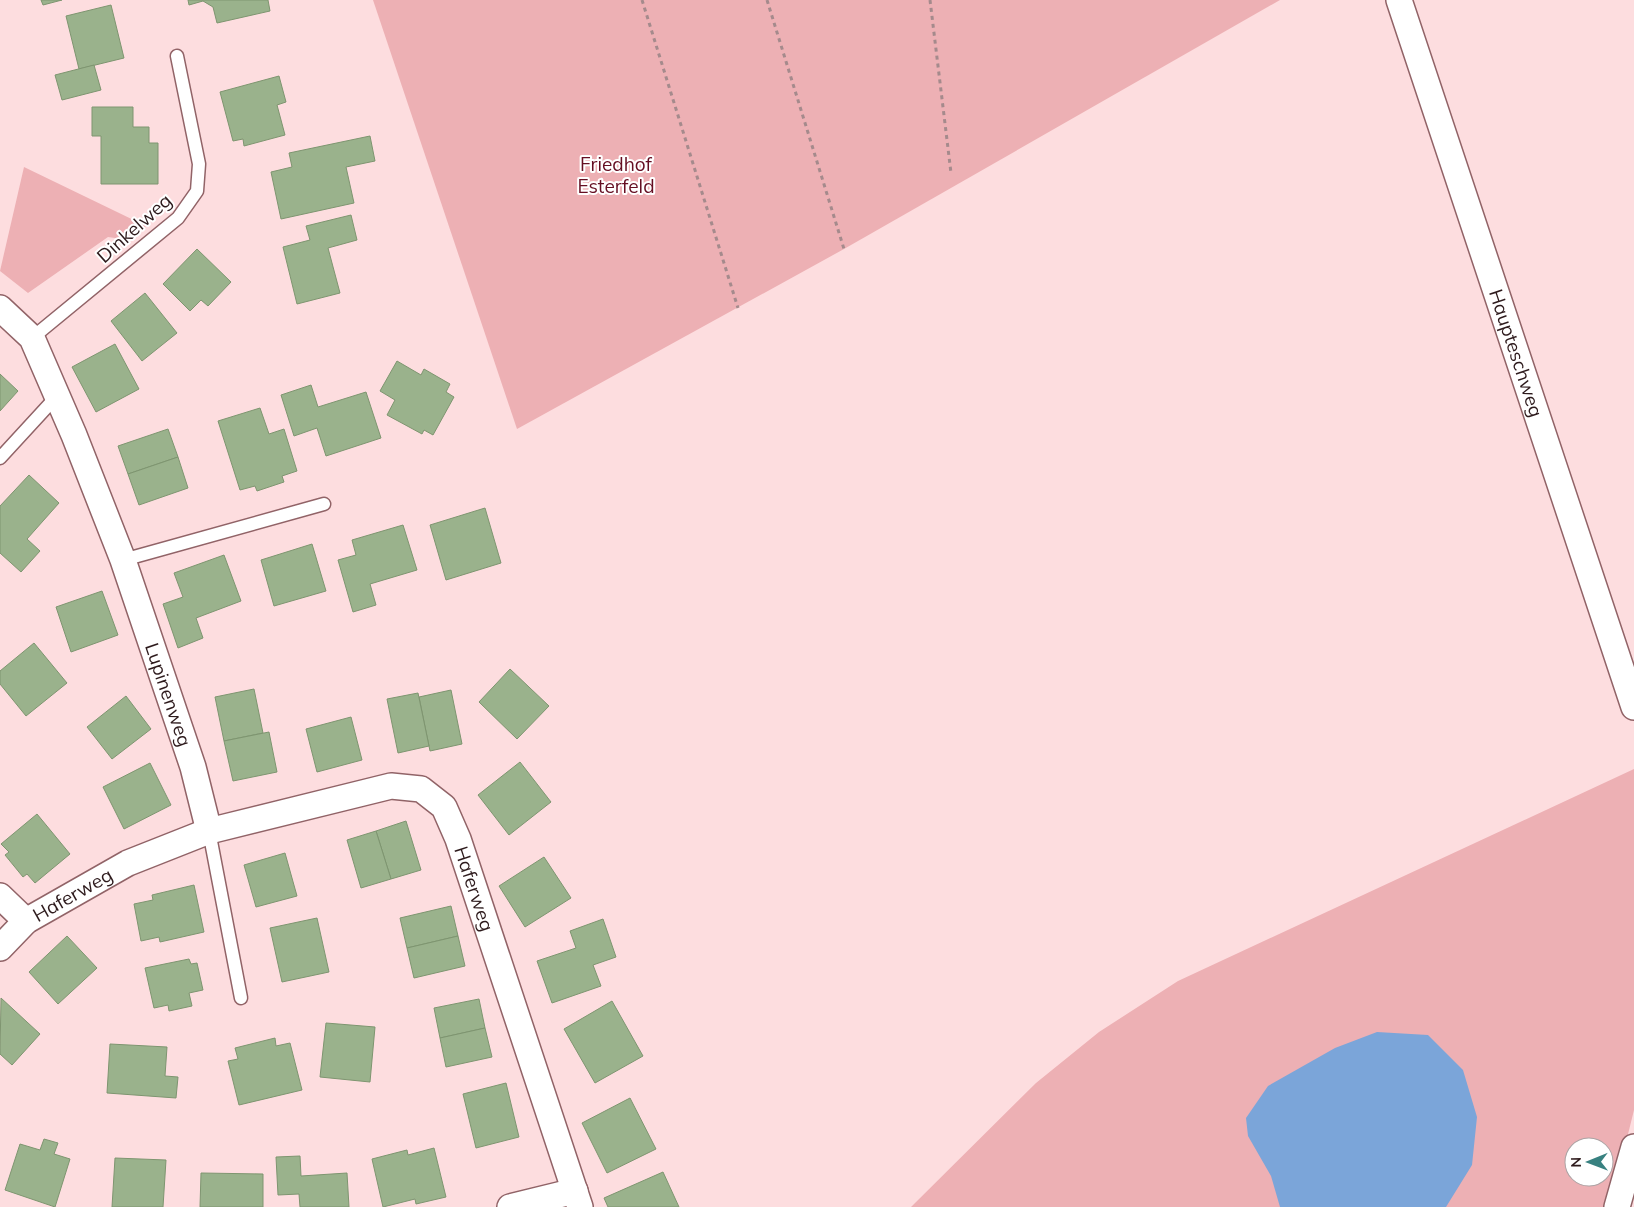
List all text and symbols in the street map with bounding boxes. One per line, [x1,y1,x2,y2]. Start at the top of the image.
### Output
park label: Friedhof Esterfeld [577,152,655,198]
street label: Dinkelweg [92,188,176,268]
street label: Haupteschweg [1484,286,1549,420]
street label: Lupinenweg [140,640,197,750]
street label: Haferweg [449,843,500,934]
street label: Haferweg [28,862,117,927]
north arrow [1564,1137,1614,1187]
text: N [1567,1157,1585,1168]

